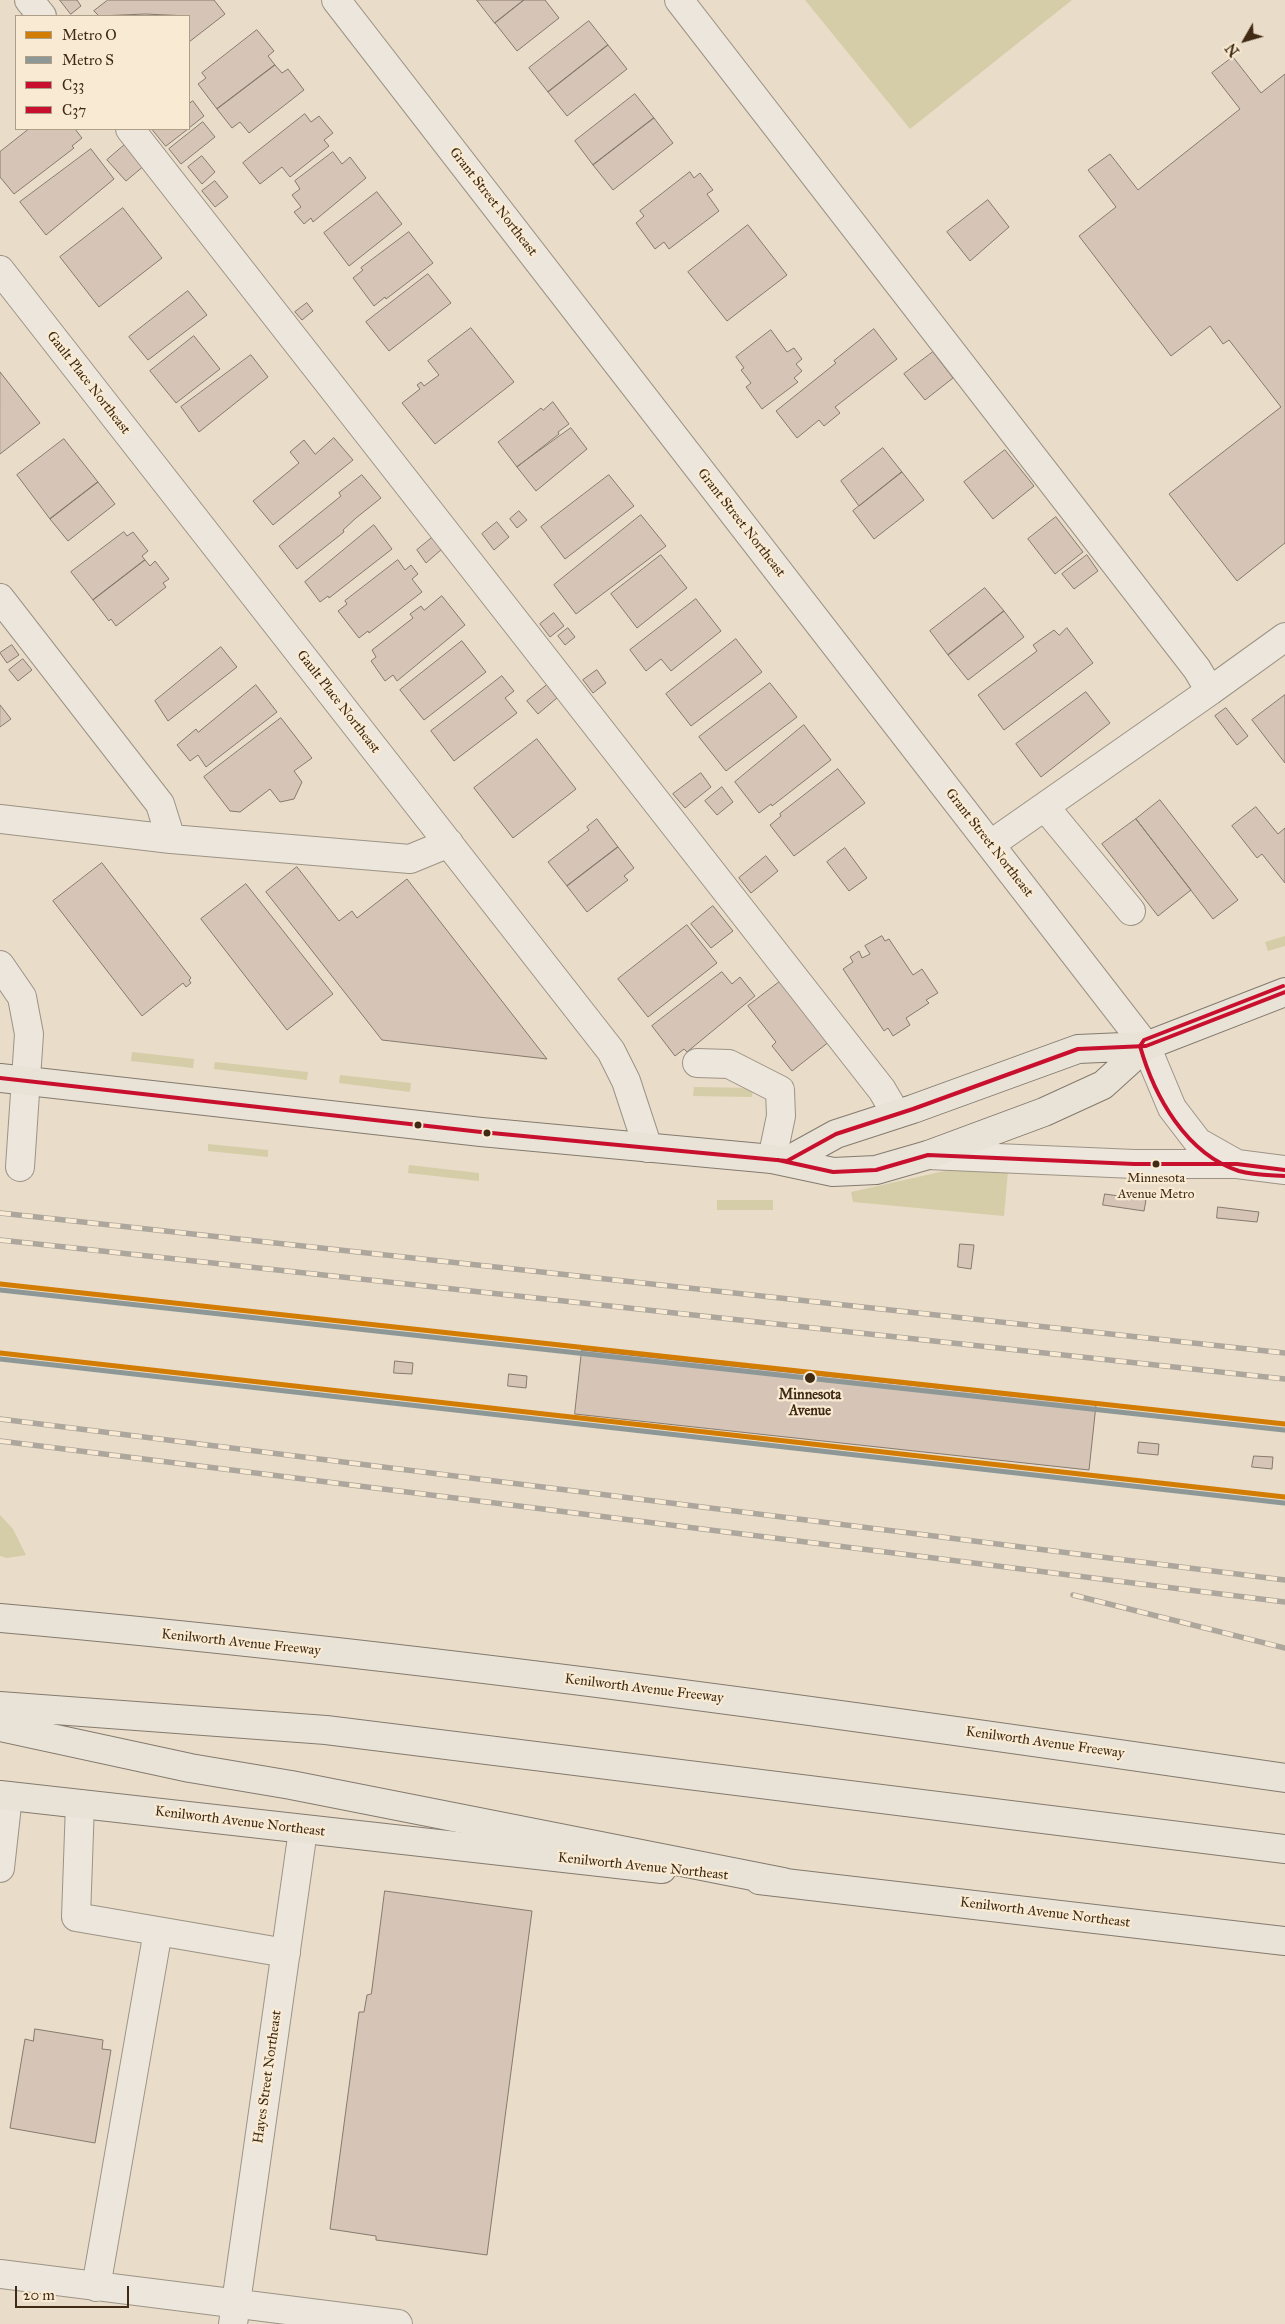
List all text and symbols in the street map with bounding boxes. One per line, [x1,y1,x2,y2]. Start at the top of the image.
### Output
legend [15,15,190,130]
north arrow [1220,15,1270,65]
text: Metro O [62,26,117,44]
text: N [1222,40,1243,59]
text: Metro S [62,51,114,69]
text: C33 [62,76,84,94]
text: C37 [62,101,86,119]
street label: Grant Street Northeast [445,144,541,260]
street label: Gault Place Northeast [43,328,133,438]
street label: Grant Street Northeast [693,465,789,581]
street label: Gault Place Northeast [293,647,383,757]
street label: Grant Street Northeast [941,785,1037,901]
unlabelled marker [413,1120,423,1130]
unlabelled marker [482,1128,492,1138]
marker: Minnesota Avenue Metro [1151,1159,1161,1169]
place label: Minnesota Avenue Metro [1118,1171,1194,1202]
marker: Minnesota Avenue [803,1371,817,1385]
place label: Minnesota Avenue [779,1388,841,1420]
street label: Kenilworth Avenue Freeway [161,1626,321,1660]
street label: Kenilworth Avenue Freeway [564,1671,724,1707]
street label: Kenilworth Avenue Freeway [965,1724,1125,1762]
street label: Kenilworth Avenue Northeast [154,1803,326,1841]
street label: Kenilworth Avenue Northeast [557,1850,729,1884]
street label: Kenilworth Avenue Northeast [959,1894,1131,1932]
street label: Hayes Street Northeast [250,2009,286,2145]
scale bar [18,2276,131,2308]
text: 20 m [23,2286,55,2304]

